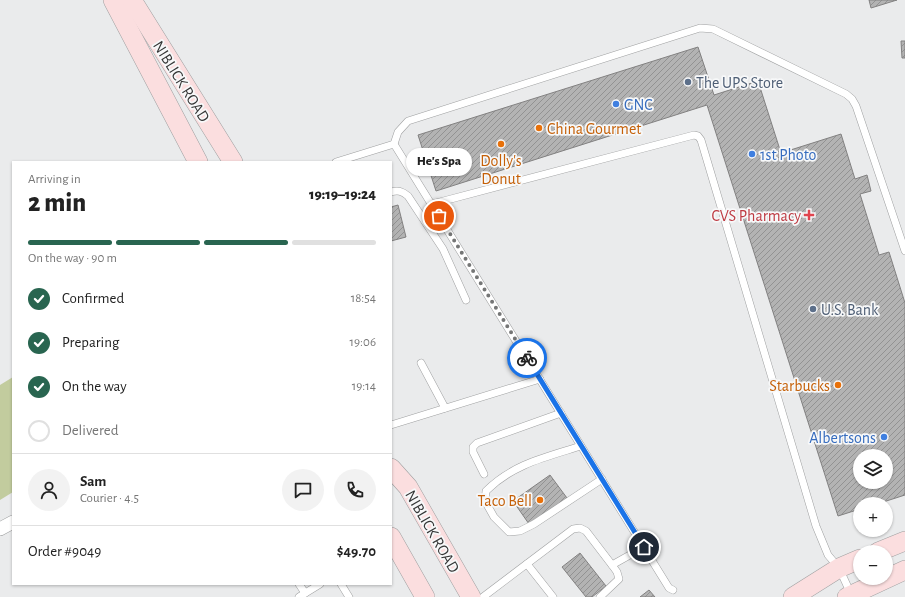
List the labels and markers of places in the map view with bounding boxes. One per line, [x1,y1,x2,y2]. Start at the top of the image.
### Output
place label: The UPS Store [696,75,783,91]
marker: The UPS Store [683,77,693,87]
place label: GNC [624,97,653,113]
marker: GNC [611,99,621,109]
place label: China Gourmet [547,121,641,137]
marker: China Gourmet [534,123,544,133]
marker: Dolly's Donut [496,139,506,149]
place label: 1st Photo [760,147,817,163]
callout: He's Spa [406,148,472,176]
marker: 1st Photo [747,149,757,159]
place label: Dolly's Donut [480,153,522,187]
pin [422,199,456,233]
place label: CVS Pharmacy [711,208,801,225]
marker: CVS Pharmacy [804,210,814,220]
place label: U.S. Bank [821,302,879,318]
marker: U.S. Bank [808,304,818,314]
place label: Starbucks [769,378,830,394]
marker: Starbucks [833,380,843,390]
place label: Albertsons [809,430,876,446]
marker: Albertsons [879,432,889,442]
place label: Taco Bell [477,493,532,509]
marker: Taco Bell [535,495,545,505]
pin [627,530,661,564]

